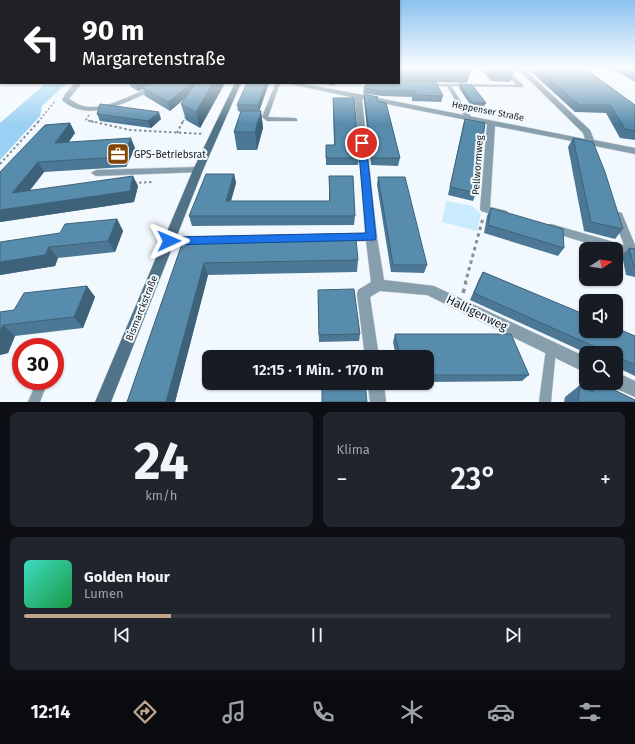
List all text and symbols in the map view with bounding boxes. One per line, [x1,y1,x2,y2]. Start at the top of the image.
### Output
text: 90 m [82,14,144,47]
icon: left [16,16,68,68]
text: Margaretenstraße [82,48,226,70]
street label: Heppenser Straße [451,99,525,123]
pin [345,126,379,160]
icon: arrive [351,132,373,154]
street label: Pellwormweg [470,134,486,195]
office icon: GPS-Betriebsrat [105,141,131,167]
place label: GPS-Betriebsrat [134,149,206,161]
position arrow [148,220,190,262]
north arrow [579,242,623,286]
map controls [579,242,623,390]
street label: Bismarckstraße [123,274,161,343]
street label: Halligenweg [444,292,510,334]
button: sound [579,294,623,338]
speed limit sign: 30 [12,338,64,390]
button: search [579,346,623,390]
text: 12:15 · 1 Min. · 170 m [252,361,384,379]
text: 24 [134,430,189,493]
text: Klima [337,442,370,457]
text: 23° [451,461,497,497]
text: − [337,466,348,493]
text: + [600,466,611,493]
text: km/h [145,488,177,503]
text: Golden Hour [84,568,170,586]
text: Lumen [84,586,124,601]
icon: previous [111,624,133,646]
icon: pause [306,624,328,646]
icon: next [502,624,524,646]
icon: directions [131,698,159,726]
icon: music [220,698,248,726]
icon: phone [309,698,337,726]
icon: climate [398,698,426,726]
icon: car [487,698,515,726]
icon: filters [576,698,604,726]
text: 12:14 [31,701,70,723]

